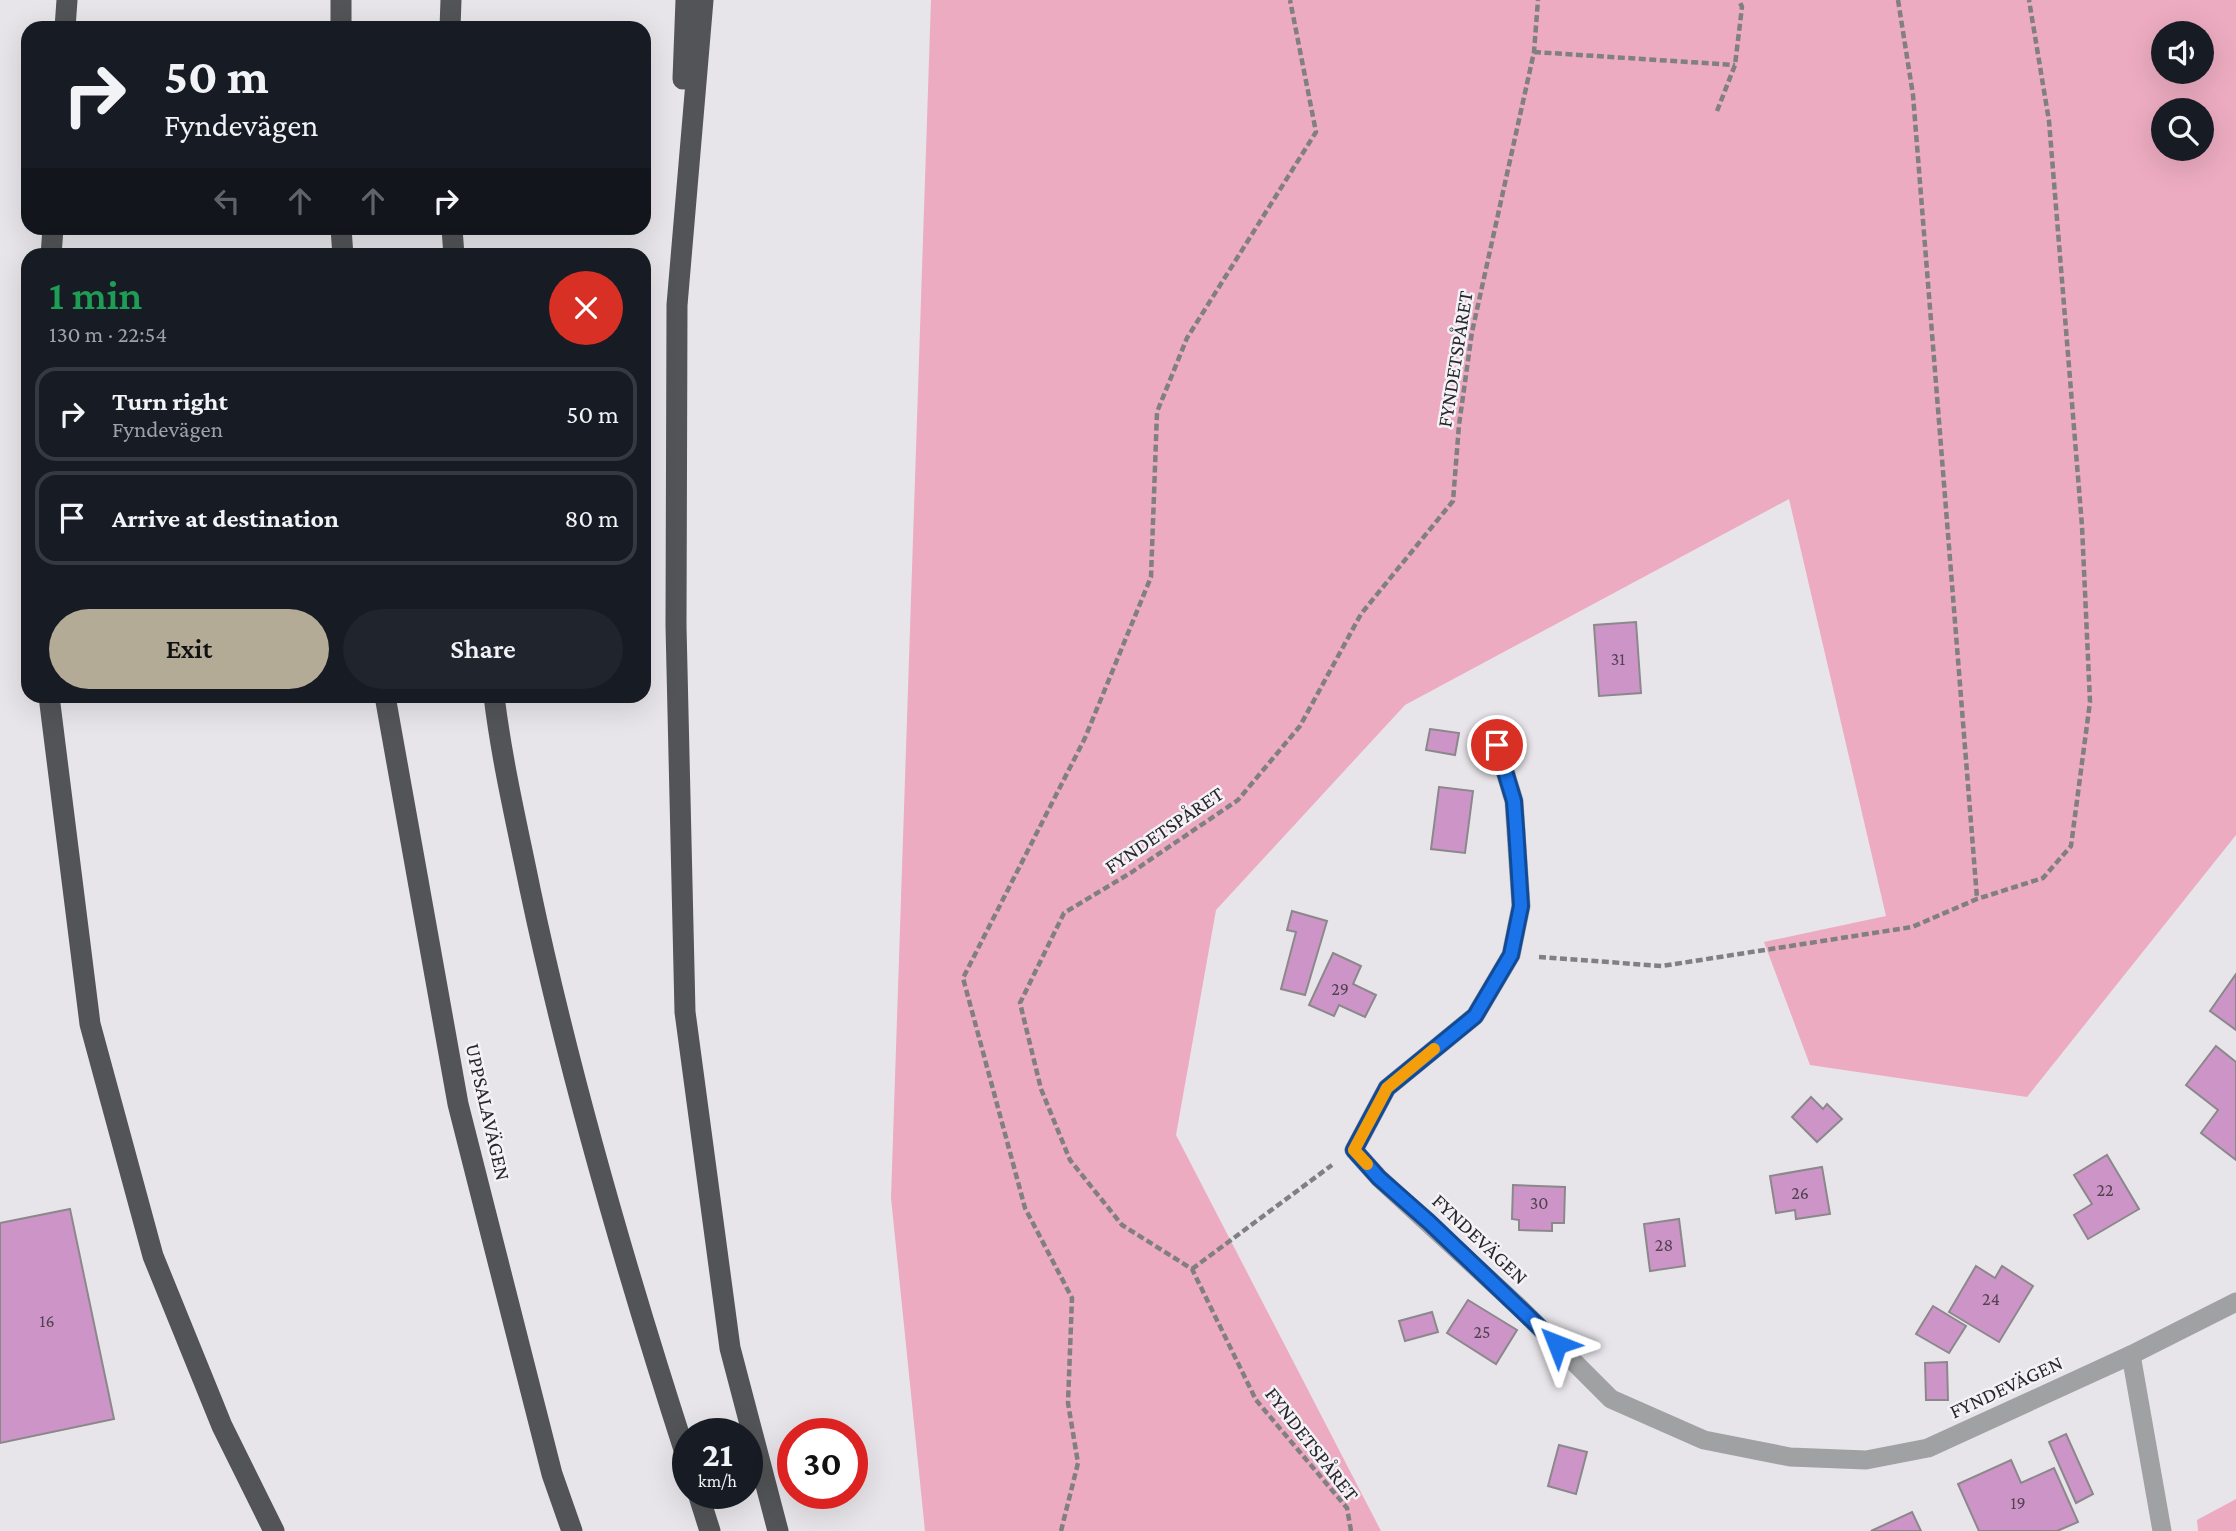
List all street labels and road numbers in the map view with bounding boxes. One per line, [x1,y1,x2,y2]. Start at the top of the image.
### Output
street label: FYNDETSPÅRET [1432,288,1478,429]
street label: FYNDETSPÅRET [1100,781,1228,879]
street label: UPPSALAVÄGEN [461,1041,515,1183]
street label: FYNDEVÄGEN [1427,1189,1533,1289]
street label: FYNDEVÄGEN [1946,1350,2066,1424]
street label: FYNDETSPÅRET [1260,1382,1364,1506]

